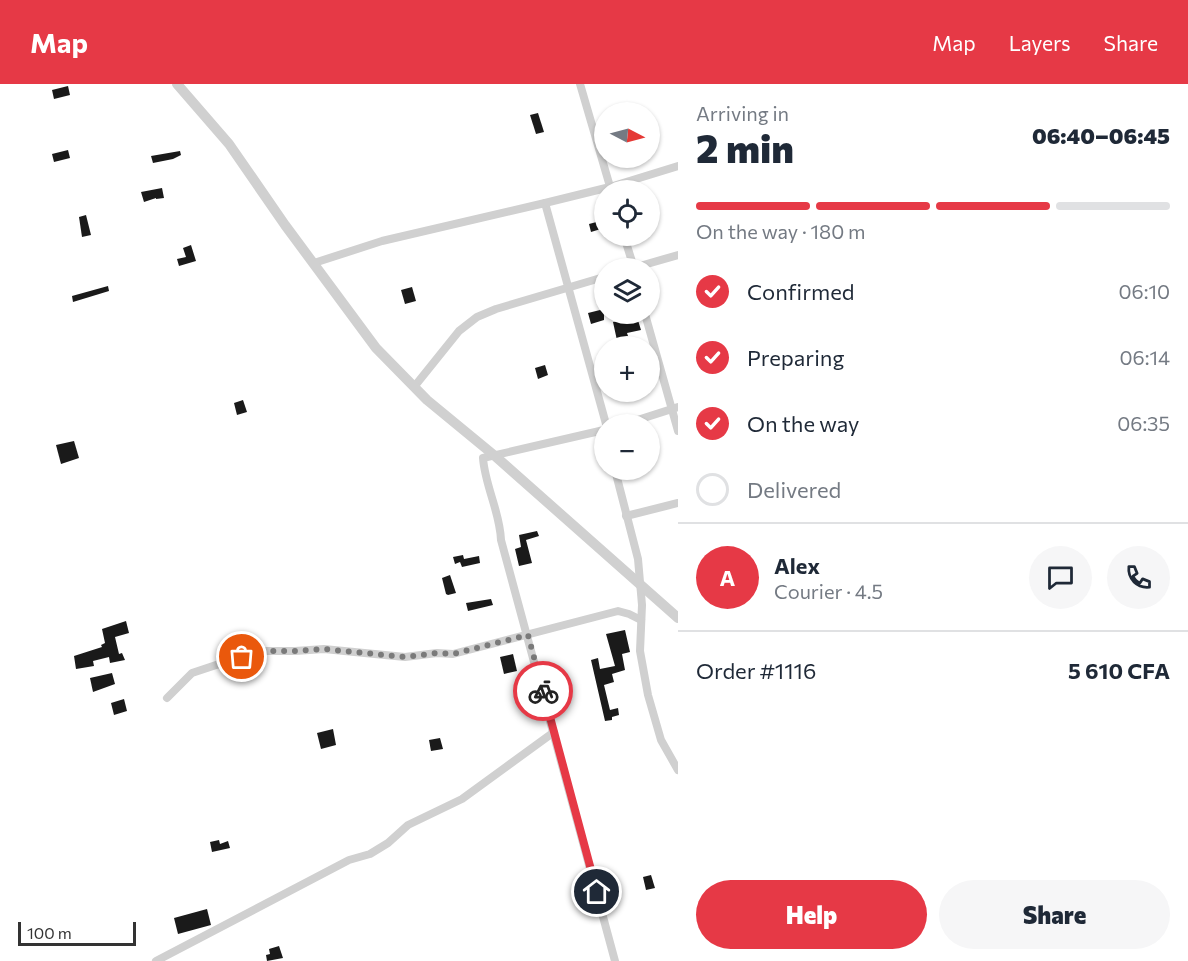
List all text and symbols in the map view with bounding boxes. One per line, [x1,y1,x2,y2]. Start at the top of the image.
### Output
text: Map [30,25,88,59]
text: Map [932,30,976,55]
text: Layers [1009,30,1071,55]
text: Share [1104,30,1158,55]
text: Arriving in [696,101,789,125]
north arrow [594,102,660,168]
map controls [594,102,660,480]
text: 06:40–06:45 [1032,122,1170,149]
text: 2 min [696,123,794,171]
button: locate [594,180,660,246]
text: On the way · 180 m [696,219,865,243]
button: layers [594,258,660,324]
icon: check [696,275,729,308]
text: Confirmed [747,278,854,305]
text: 06:10 [1118,279,1170,303]
button: + [594,336,660,402]
icon: check [696,341,729,374]
text: Preparing [747,344,844,371]
text: 06:14 [1120,345,1170,369]
icon: check [696,407,729,440]
text: On the way [747,410,859,437]
text: 06:35 [1117,411,1170,435]
button: − [594,414,660,480]
text: Delivered [747,476,841,503]
button: chat [1029,546,1092,609]
button: phone [1107,546,1170,609]
text: Alex [774,552,820,579]
text: A [720,564,735,591]
text: Courier · 4.5 [774,579,883,603]
pin [216,631,267,682]
icon: bag [225,640,258,673]
text: Order #1116 [696,657,816,684]
text: 5 610 CFA [1068,657,1170,684]
courier [513,661,573,721]
icon: bike [527,675,560,708]
pin [571,866,622,917]
icon: home [580,875,613,908]
button: Help [696,880,927,949]
button: Share [939,880,1170,949]
scale bar [18,919,136,946]
text: 100 m [27,923,72,942]

